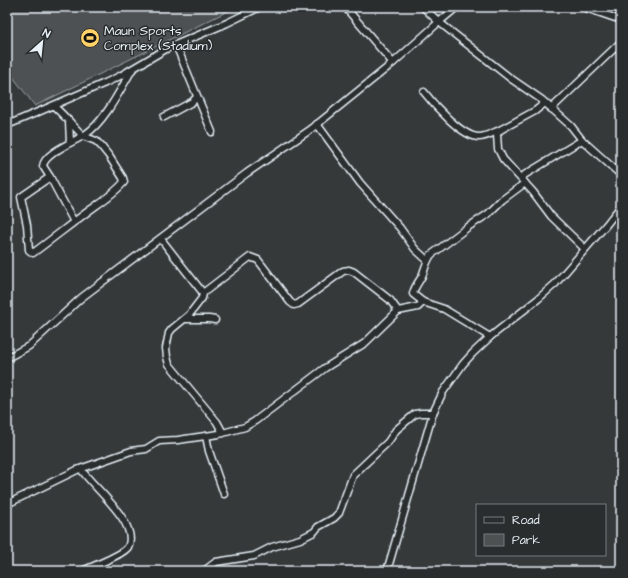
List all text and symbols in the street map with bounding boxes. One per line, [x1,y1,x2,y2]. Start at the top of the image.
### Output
north arrow [22,22,62,62]
place label: Maun Sports Complex (Stadium) [104,22,213,55]
text: N [40,25,53,42]
sports icon: Maun Sports Complex (Stadium) [79,27,101,49]
legend [476,504,606,556]
text: Road [512,512,540,529]
text: Park [512,532,540,549]

